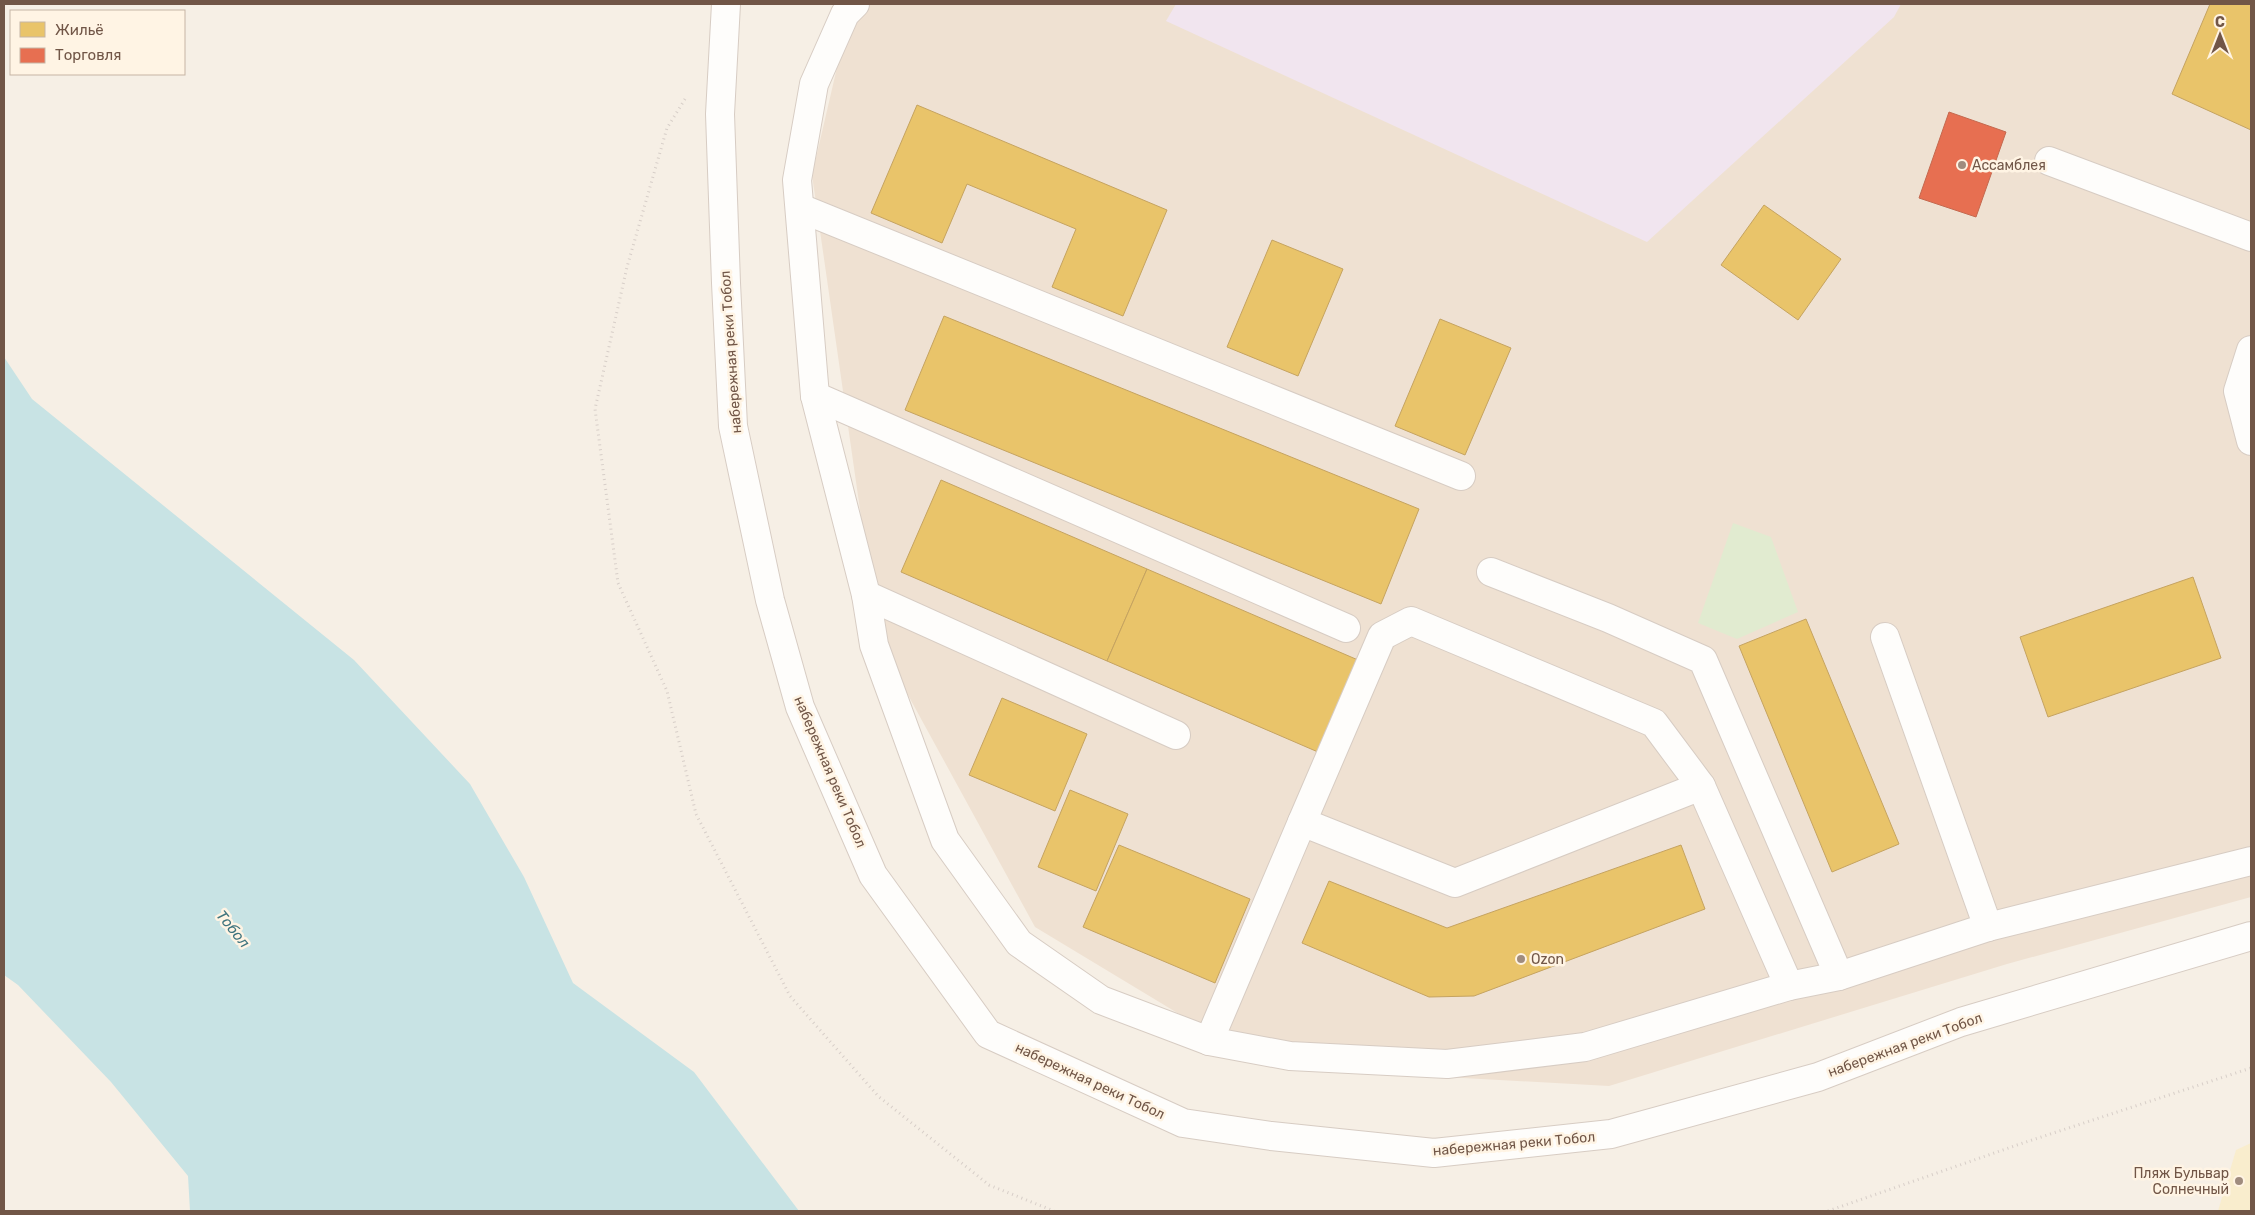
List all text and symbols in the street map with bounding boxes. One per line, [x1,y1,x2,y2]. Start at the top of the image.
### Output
legend [10,10,185,75]
north arrow [2195,10,2245,60]
text: С [2215,14,2225,31]
text: Жильё [55,21,104,39]
text: Торговля [55,46,121,64]
place label: Ассамблея [1972,157,2046,174]
marker: Ассамблея [1956,159,1968,171]
street label: набережная реки Тобол [717,270,745,434]
street label: набережная реки Тобол [790,694,870,850]
water label: Тобол [212,907,254,952]
place label: Ozon [1531,951,1564,968]
marker: Ozon [1515,953,1527,965]
street label: набережная реки Тобол [1826,1009,1984,1081]
street label: набережная реки Тобол [1013,1039,1167,1123]
street label: набережная реки Тобол [1432,1128,1596,1160]
place label: Пляж Бульвар Солнечный [2133,1165,2229,1198]
marker: Пляж Бульвар Солнечный [2233,1175,2245,1187]

